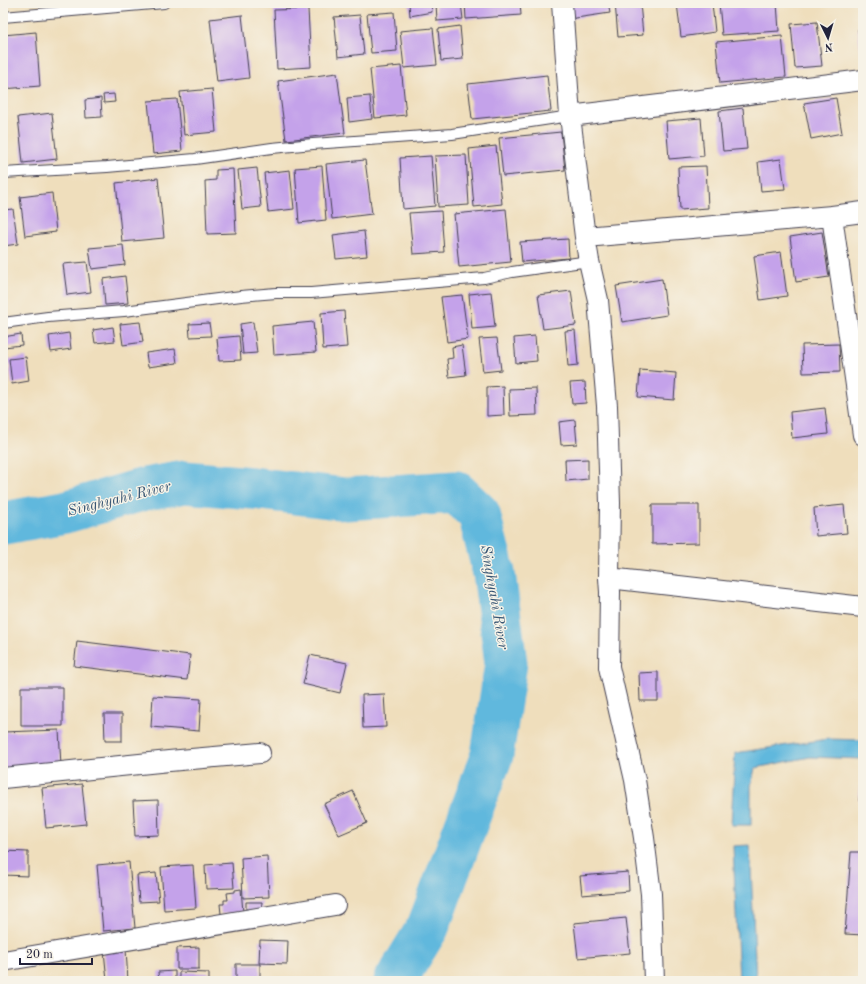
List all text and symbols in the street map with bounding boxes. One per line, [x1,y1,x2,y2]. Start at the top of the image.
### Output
north arrow [808,18,848,58]
text: N [823,41,833,52]
water label: Singhyahi River [66,479,173,520]
water label: Singhyahi River [477,544,510,651]
scale bar [20,940,92,966]
text: 20 m [26,949,53,961]

